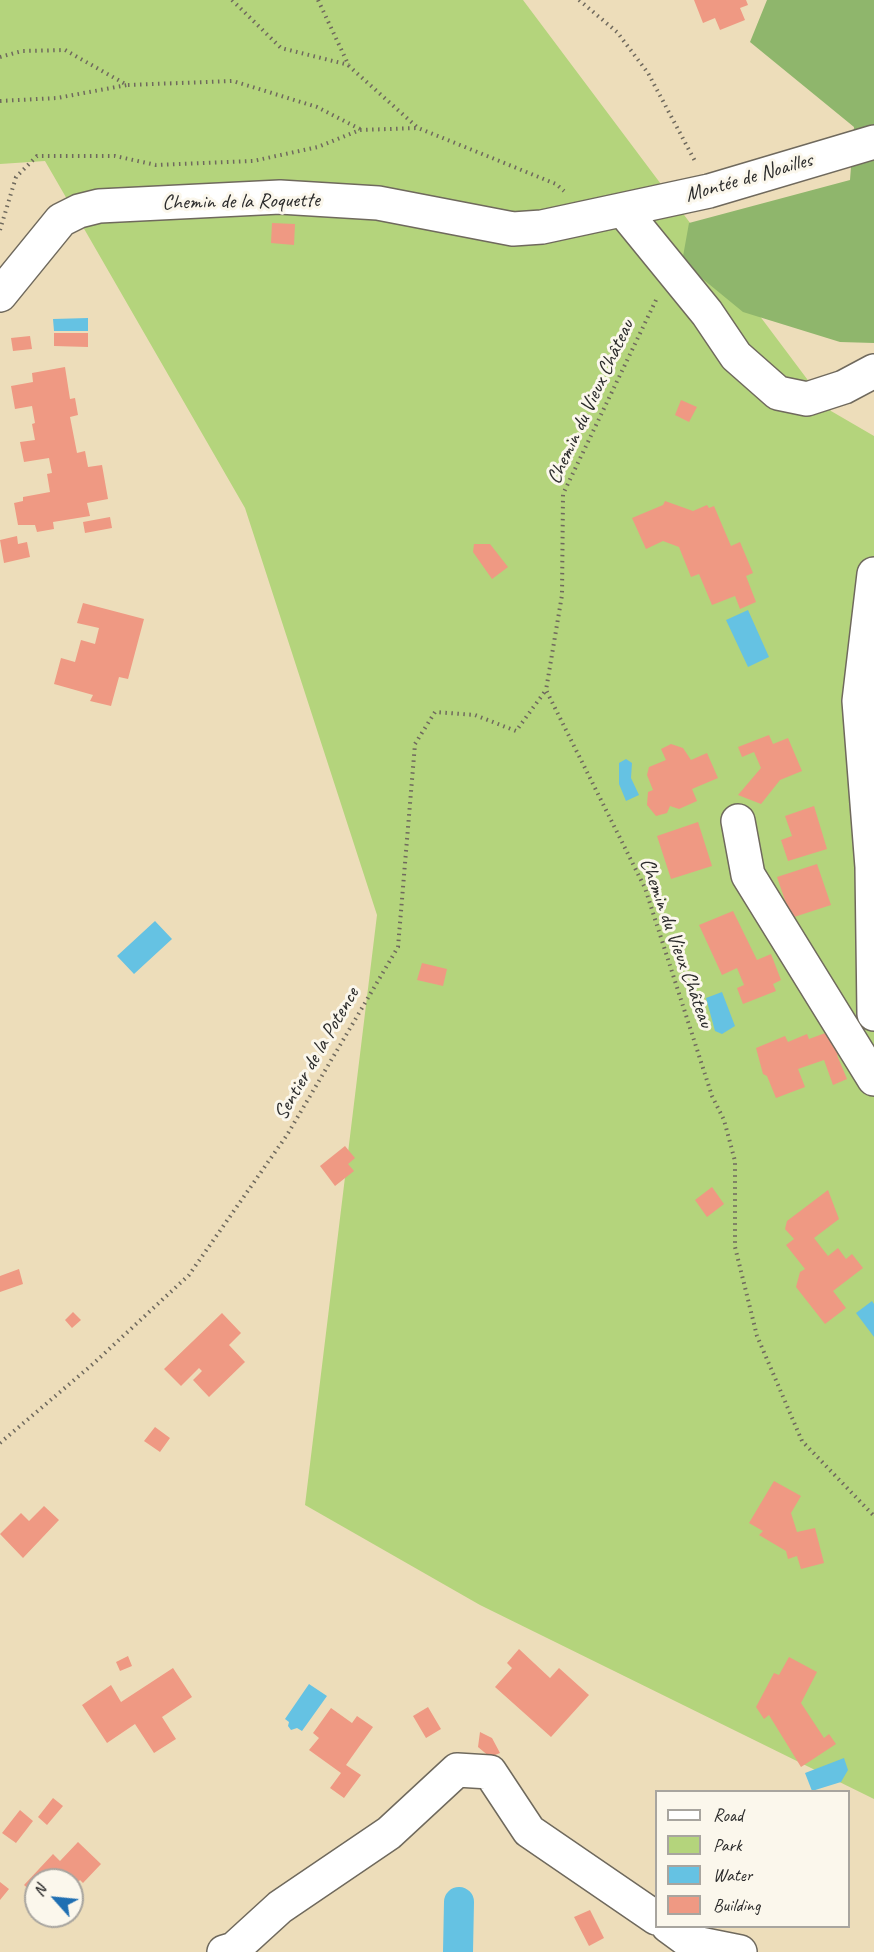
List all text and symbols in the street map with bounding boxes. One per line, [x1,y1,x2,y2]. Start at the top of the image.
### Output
street label: Montée de Noailles [682,148,816,208]
street label: Chemin de la Roquette [162,188,320,216]
street label: Chemin du Vieux Château [542,316,640,488]
street label: Chemin du Vieux Château [634,855,718,1031]
street label: Sentier de la Potence [269,983,365,1125]
legend [655,1790,850,1928]
text: Road [713,1804,743,1826]
text: Park [713,1834,742,1856]
text: Water [713,1864,752,1886]
north arrow [24,1868,84,1928]
text: N [29,1882,51,1900]
text: Building [713,1894,760,1916]

